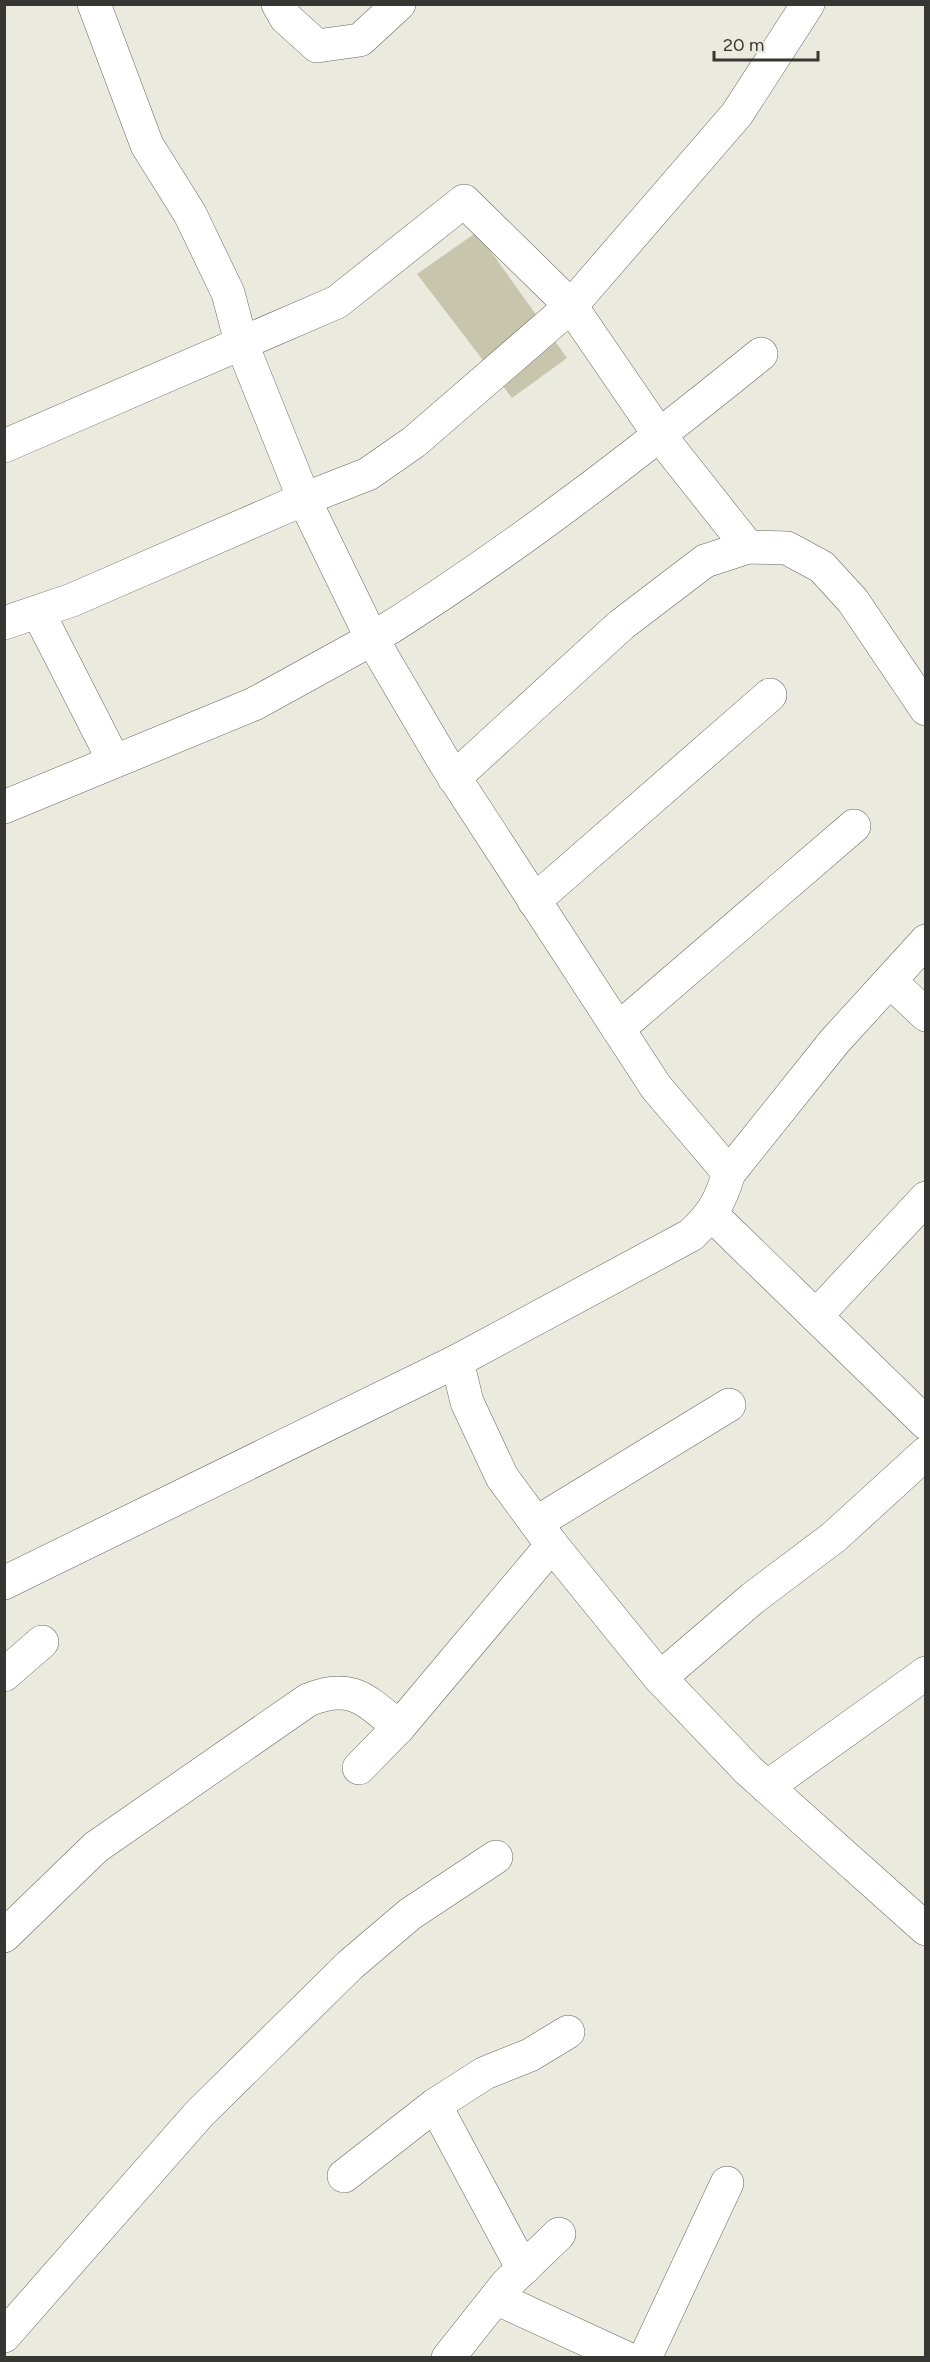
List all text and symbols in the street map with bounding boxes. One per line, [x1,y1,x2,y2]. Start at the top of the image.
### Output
scale bar [714,24,818,62]
text: 20 m [723,34,764,56]

